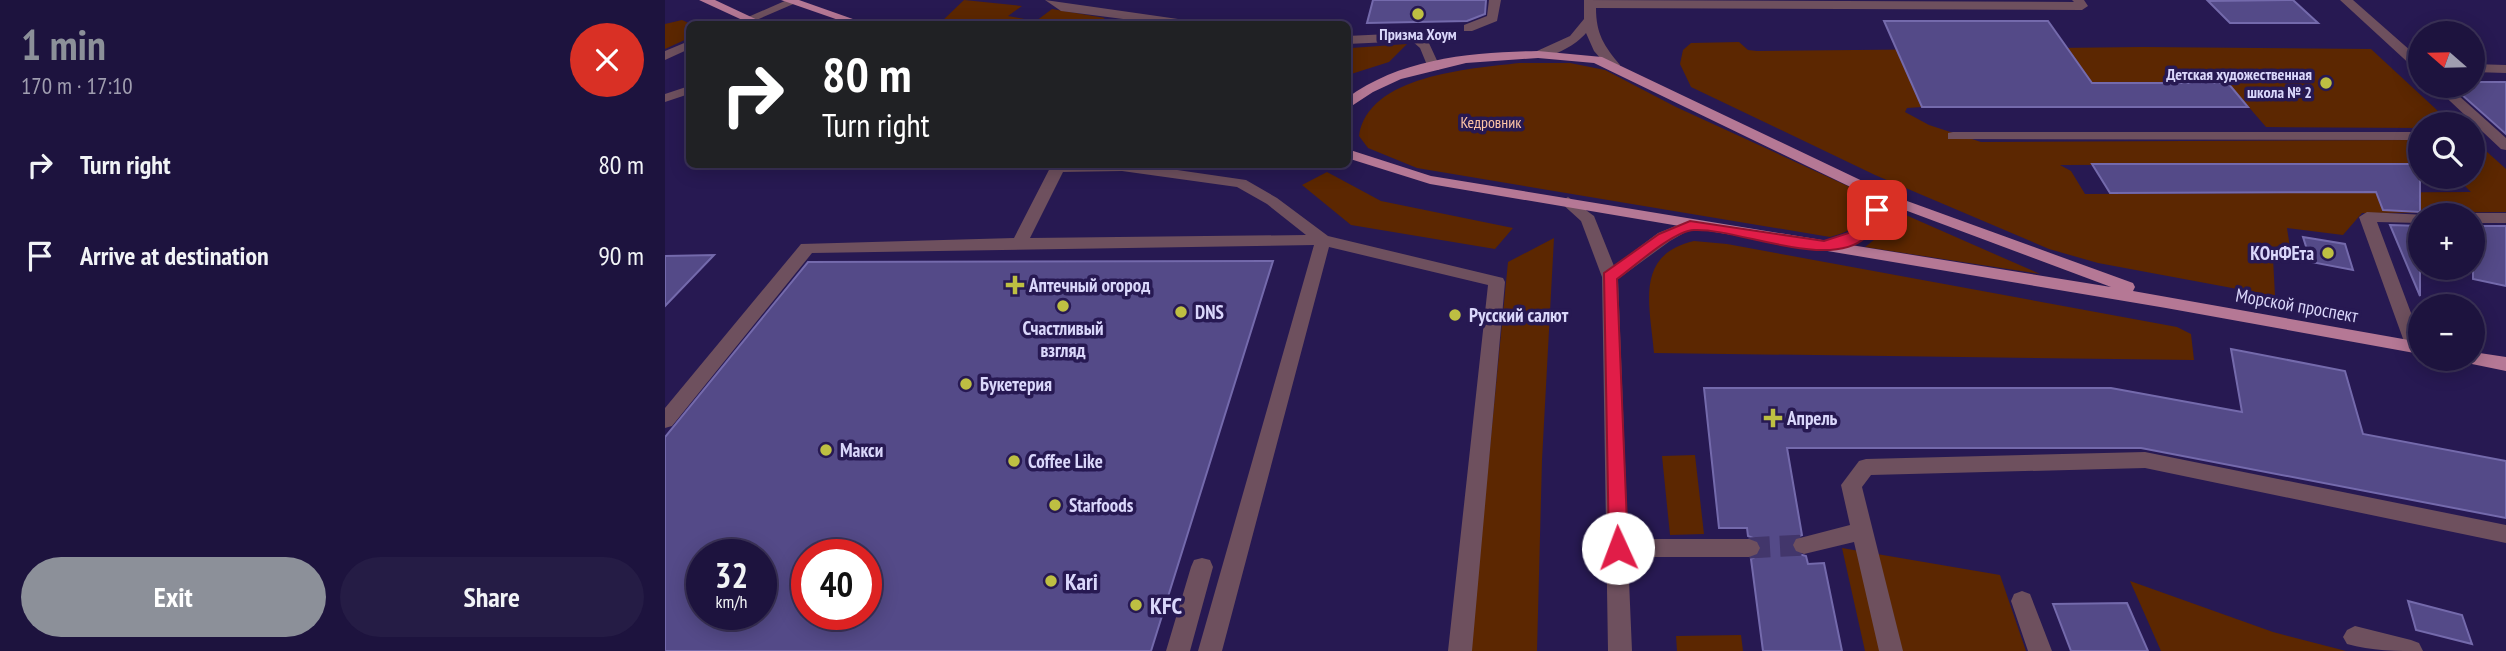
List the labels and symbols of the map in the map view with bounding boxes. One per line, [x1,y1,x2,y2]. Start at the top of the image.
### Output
marker: Призма Хоум [1410,6,1426,22]
north arrow [2408,21,2485,98]
place label: Призма Хоум [1379,24,1457,44]
place label: Детская художественная школа № 2 [2166,64,2312,102]
marker: Детская художественная школа № 2 [2318,75,2334,91]
park label: Кедровник [1461,112,1522,132]
pin [1847,180,1907,240]
place label: КОнФЕта [2250,241,2314,265]
marker: КОнФЕта [2320,245,2336,261]
place label: Аптечный огород [1028,273,1150,297]
marker: Аптечный огород [1007,277,1023,293]
street label: Морской проспект [2234,282,2361,328]
marker: Счастливый взгляд [1055,298,1071,314]
place label: DNS [1195,300,1224,324]
place label: Русский салют [1469,303,1569,327]
marker: DNS [1173,304,1189,320]
marker: Русский салют [1447,307,1463,323]
place label: Счастливый взгляд [1023,316,1103,362]
place label: Букетерия [980,372,1052,396]
marker: Букетерия [958,376,974,392]
place label: Апрель [1786,406,1838,430]
marker: Апрель [1765,410,1781,426]
place label: Макси [840,438,883,462]
marker: Макси [818,442,834,458]
place label: Coffee Like [1028,449,1103,473]
marker: Coffee Like [1006,453,1022,469]
place label: Starfoods [1069,493,1134,517]
marker: Starfoods [1047,497,1063,513]
position arrow [1581,511,1655,585]
speed limit sign: 40 [791,539,882,630]
place label: Kari [1065,567,1098,596]
marker: Kari [1043,573,1059,589]
place label: KFC [1150,591,1183,620]
marker: KFC [1128,597,1144,613]

